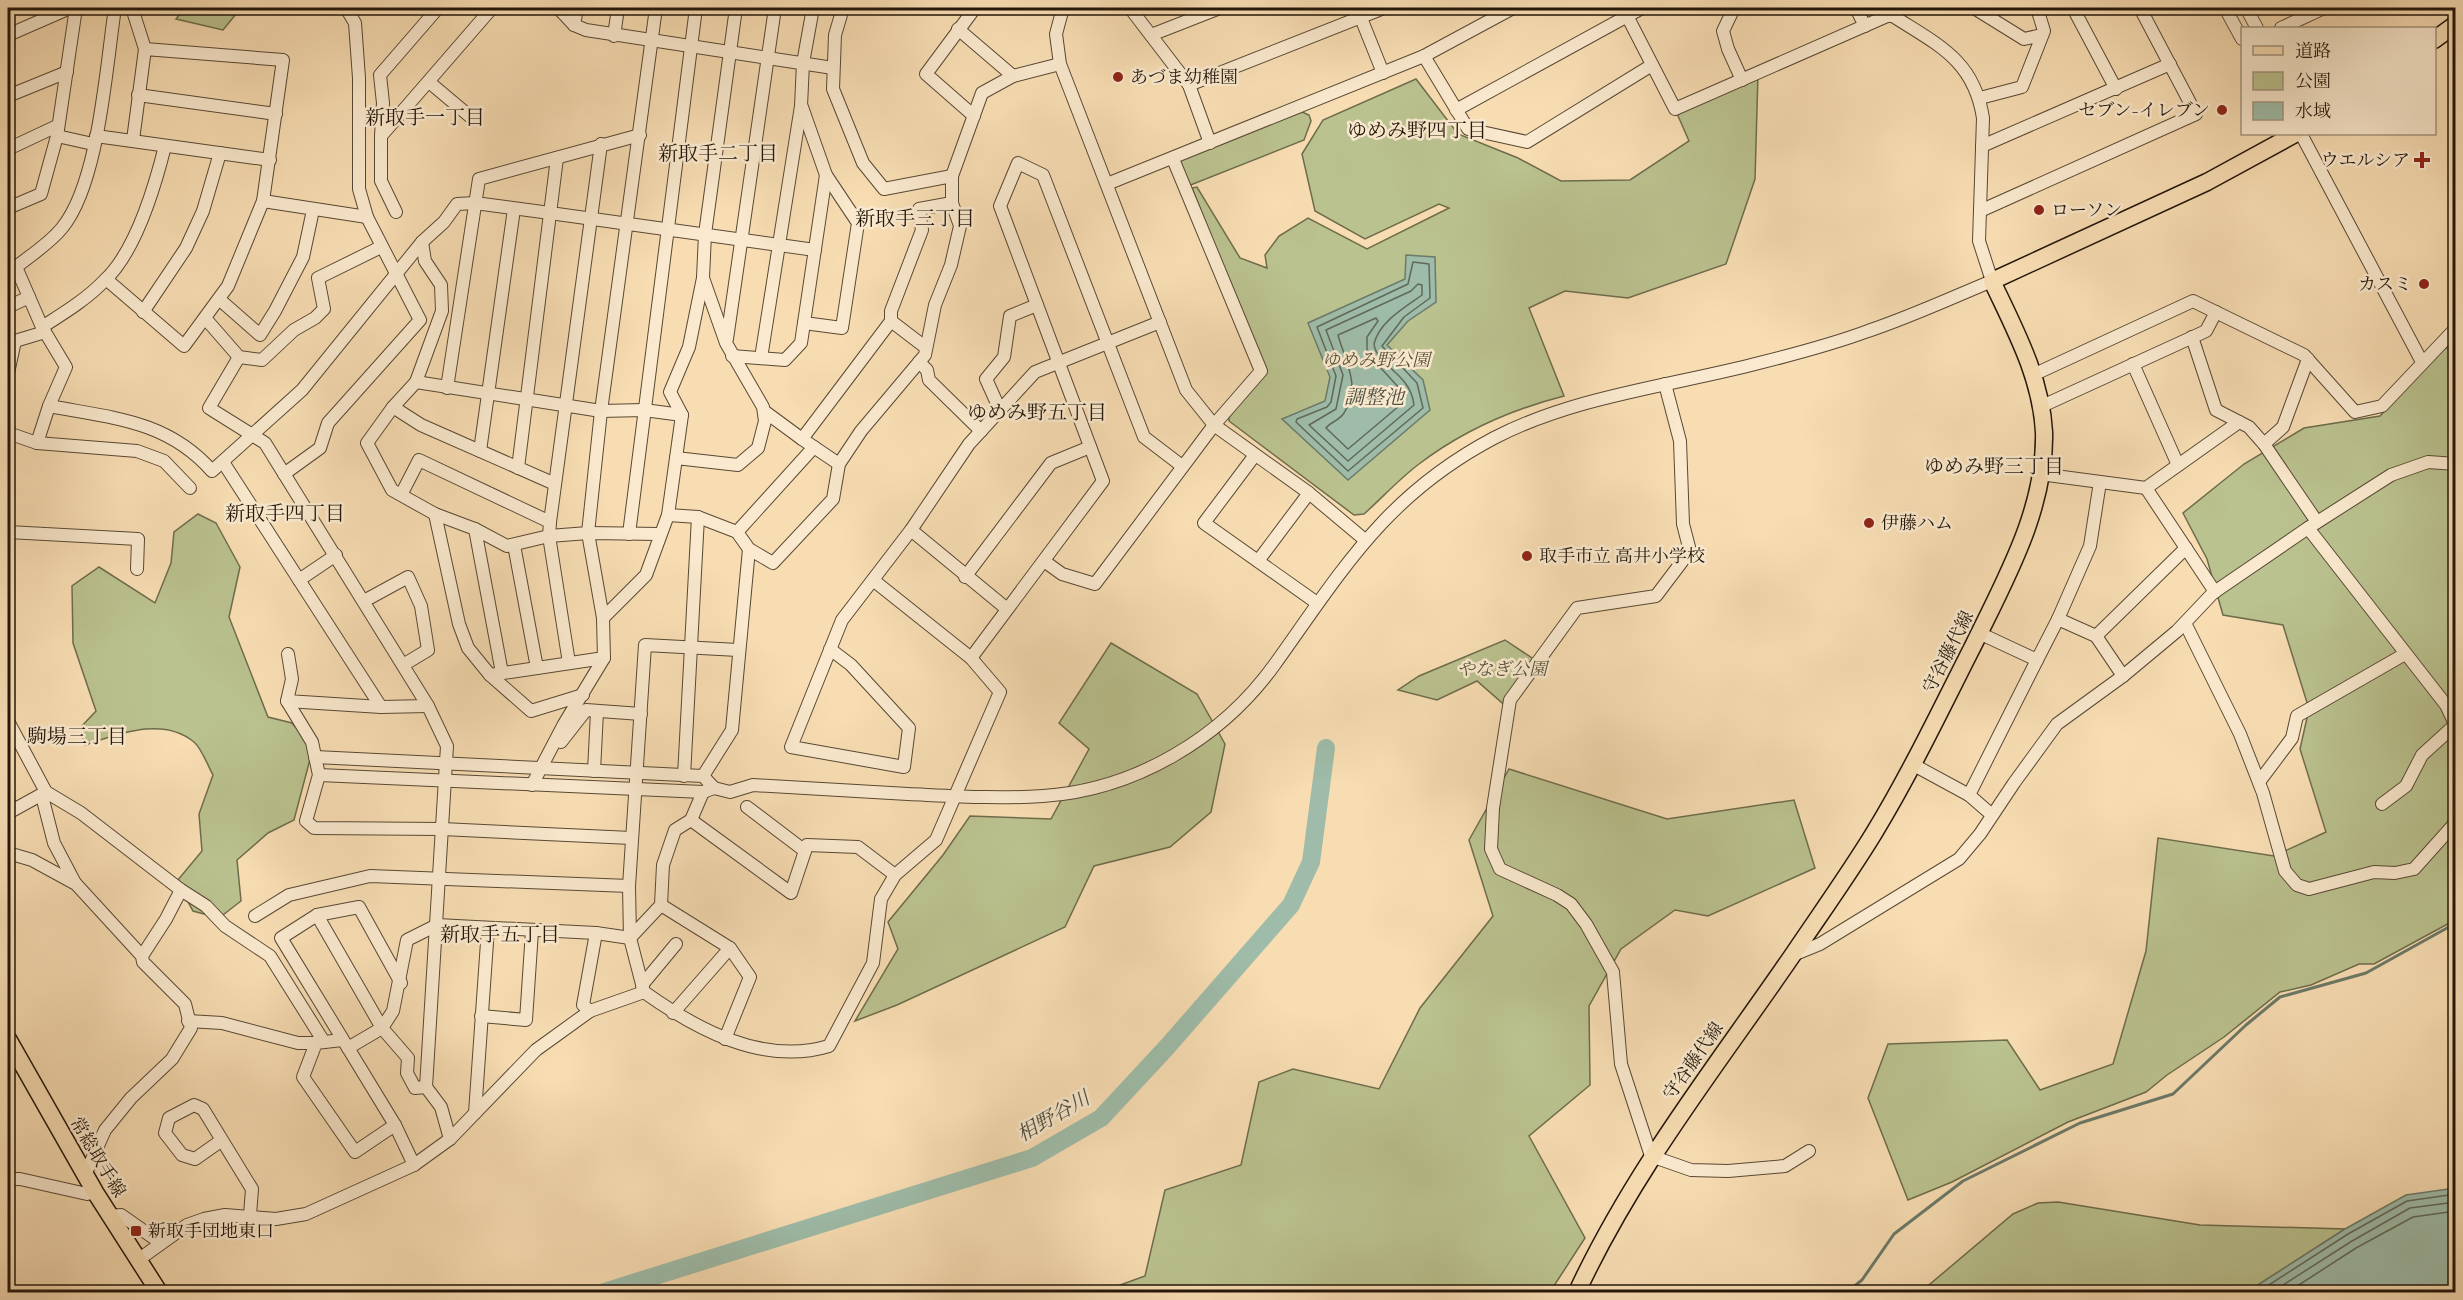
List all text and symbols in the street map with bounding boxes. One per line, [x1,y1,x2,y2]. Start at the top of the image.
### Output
legend [2241,27,2436,135]
text: 道路 [2295,40,2331,63]
place label: あづま幼稚園 [1130,66,1238,89]
marker: あづま幼稚園 [1111,70,1125,84]
text: 公園 [2295,70,2331,93]
place label: セブン-イレブン [2078,99,2210,122]
text: 水域 [2295,100,2331,123]
marker: セブン-イレブン [2215,103,2229,117]
district label: 新取手一丁目 [365,106,485,131]
district label: ゆめみ野四丁目 [1347,119,1487,144]
district label: 新取手二丁目 [658,142,778,167]
place label: ウエルシア [2320,149,2410,172]
marker: ウエルシア [2415,153,2429,167]
place label: ローソン [2051,199,2122,222]
marker: ローソン [2032,203,2046,217]
district label: 新取手三丁目 [855,207,975,232]
place label: カスミ [2358,273,2412,296]
marker: カスミ [2417,277,2431,291]
park label: ゆめみ野公園 [1322,349,1433,372]
water label: 調整池 [1344,386,1406,411]
district label: ゆめみ野五丁目 [967,401,1107,426]
district label: ゆめみ野三丁目 [1924,455,2064,480]
district label: 新取手四丁目 [225,502,345,527]
place label: 伊藤ハム [1881,512,1953,535]
marker: 伊藤ハム [1862,516,1876,530]
place label: 取手市立 高井小学校 [1539,545,1705,568]
marker: 取手市立 高井小学校 [1520,549,1534,563]
street label: 守谷藤代線 [1918,607,1979,698]
park label: やなぎ公園 [1457,658,1550,681]
district label: 駒場三丁目 [27,725,127,750]
district label: 新取手五丁目 [440,923,560,948]
street label: 守谷藤代線 [1658,1018,1729,1105]
water label: 相野谷川 [1013,1085,1096,1148]
street label: 常総取手線 [65,1113,131,1202]
place label: 新取手団地東口 [148,1220,274,1243]
marker: 新取手団地東口 [129,1224,143,1238]

